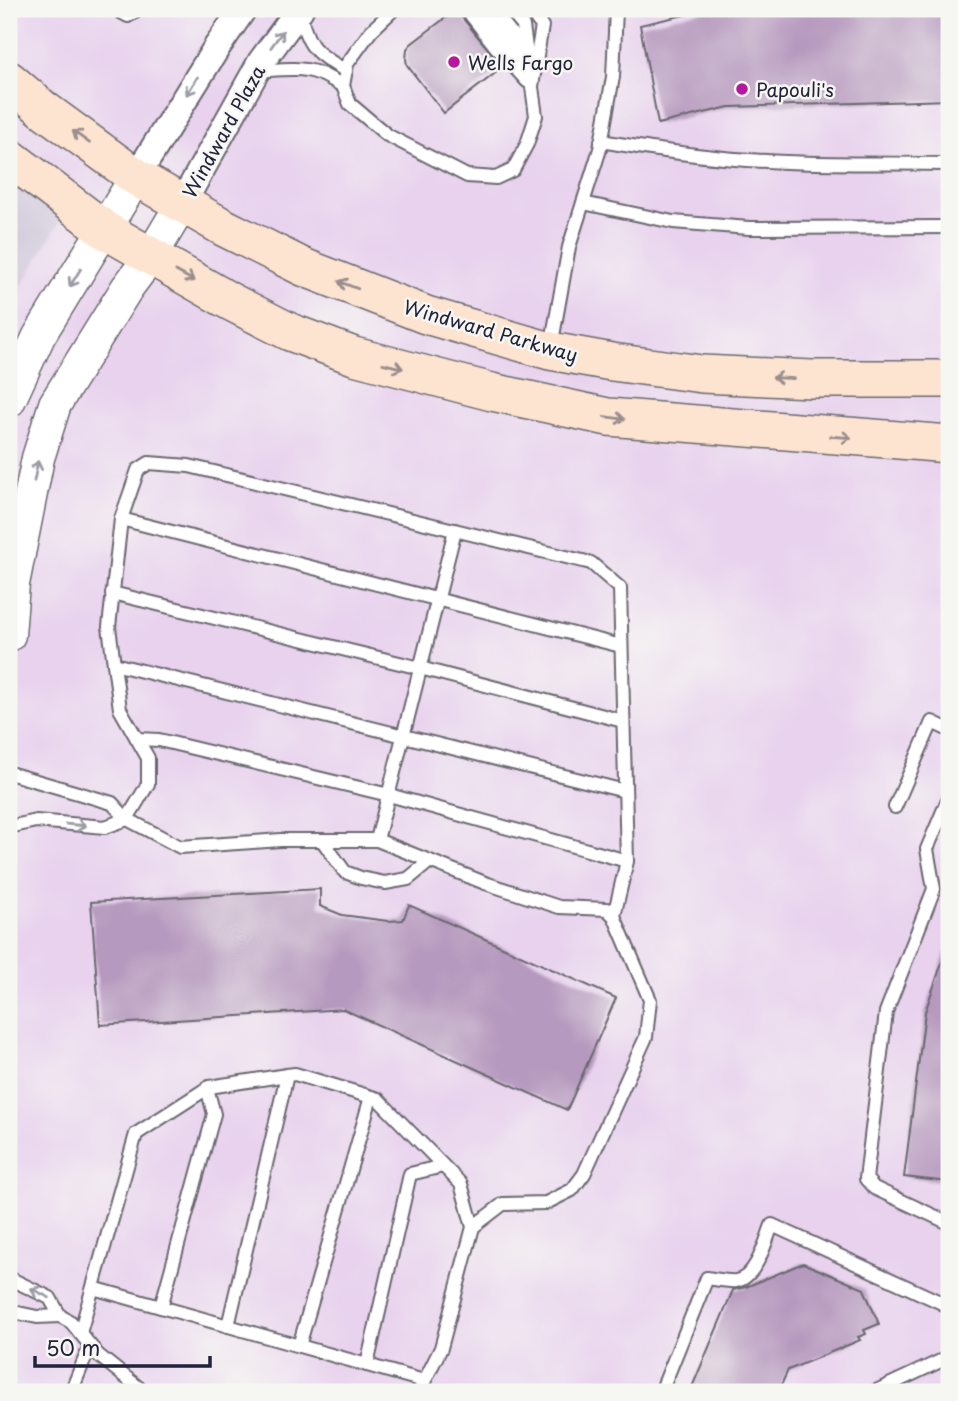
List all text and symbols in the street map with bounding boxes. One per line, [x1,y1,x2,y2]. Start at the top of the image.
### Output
one-way arrow [270,30,285,49]
place label: Wells Fargo [468,48,573,76]
marker: Wells Fargo [446,54,462,70]
street label: Windward Plaza [175,59,271,203]
place label: Papouli's [756,75,834,103]
one-way arrow [185,76,200,95]
marker: Papouli's [734,81,750,97]
one-way arrow [72,130,91,144]
one-way arrow [68,267,82,287]
one-way arrow [175,269,195,283]
one-way arrow [337,277,359,290]
street label: Windward Parkway [401,292,581,368]
one-way arrow [381,360,404,373]
one-way arrow [772,371,795,384]
one-way arrow [603,411,625,424]
one-way arrow [829,431,852,444]
one-way arrow [29,460,43,483]
one-way arrow [64,818,87,831]
one-way arrow [30,1286,51,1300]
scale bar [35,1324,210,1368]
text: 50 m [46,1331,100,1363]

